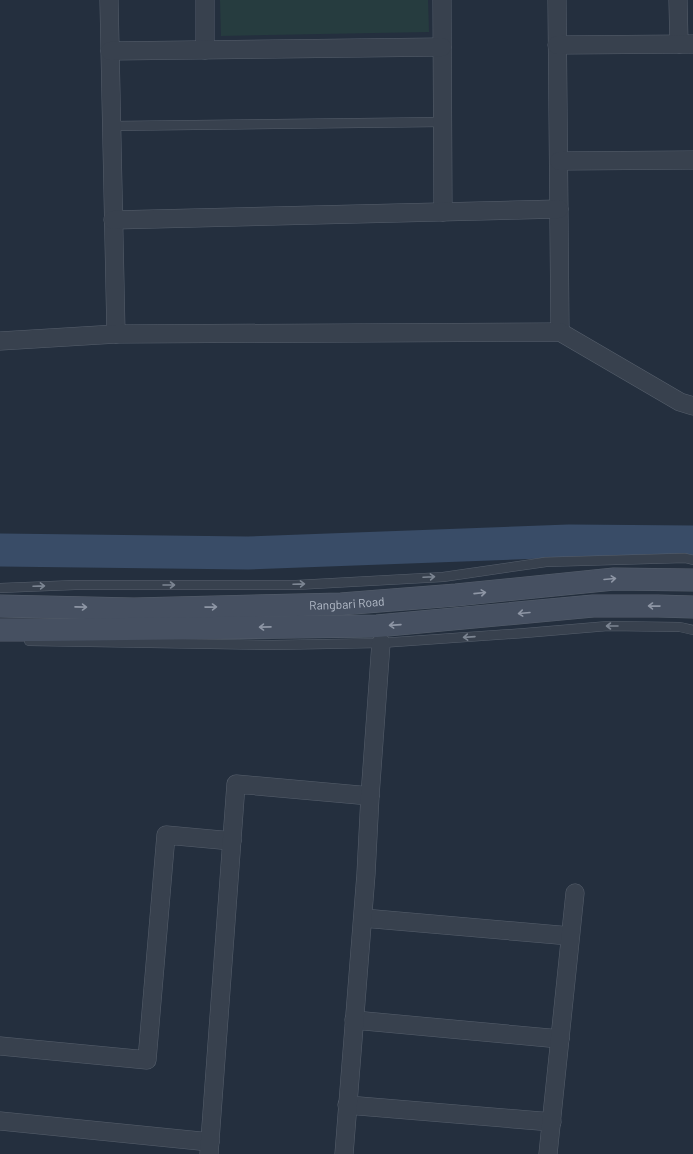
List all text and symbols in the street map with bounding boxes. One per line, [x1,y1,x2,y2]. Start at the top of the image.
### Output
one-way arrow [422,574,435,581]
one-way arrow [603,576,616,583]
one-way arrow [162,581,175,589]
one-way arrow [292,581,305,588]
one-way arrow [32,583,45,590]
one-way arrow [473,589,486,596]
street label: Rangbari Road [309,594,385,612]
one-way arrow [648,602,661,610]
one-way arrow [204,603,217,611]
one-way arrow [74,604,87,611]
one-way arrow [518,609,531,616]
one-way arrow [389,621,402,628]
one-way arrow [606,622,619,630]
one-way arrow [259,623,272,631]
one-way arrow [463,633,476,641]

